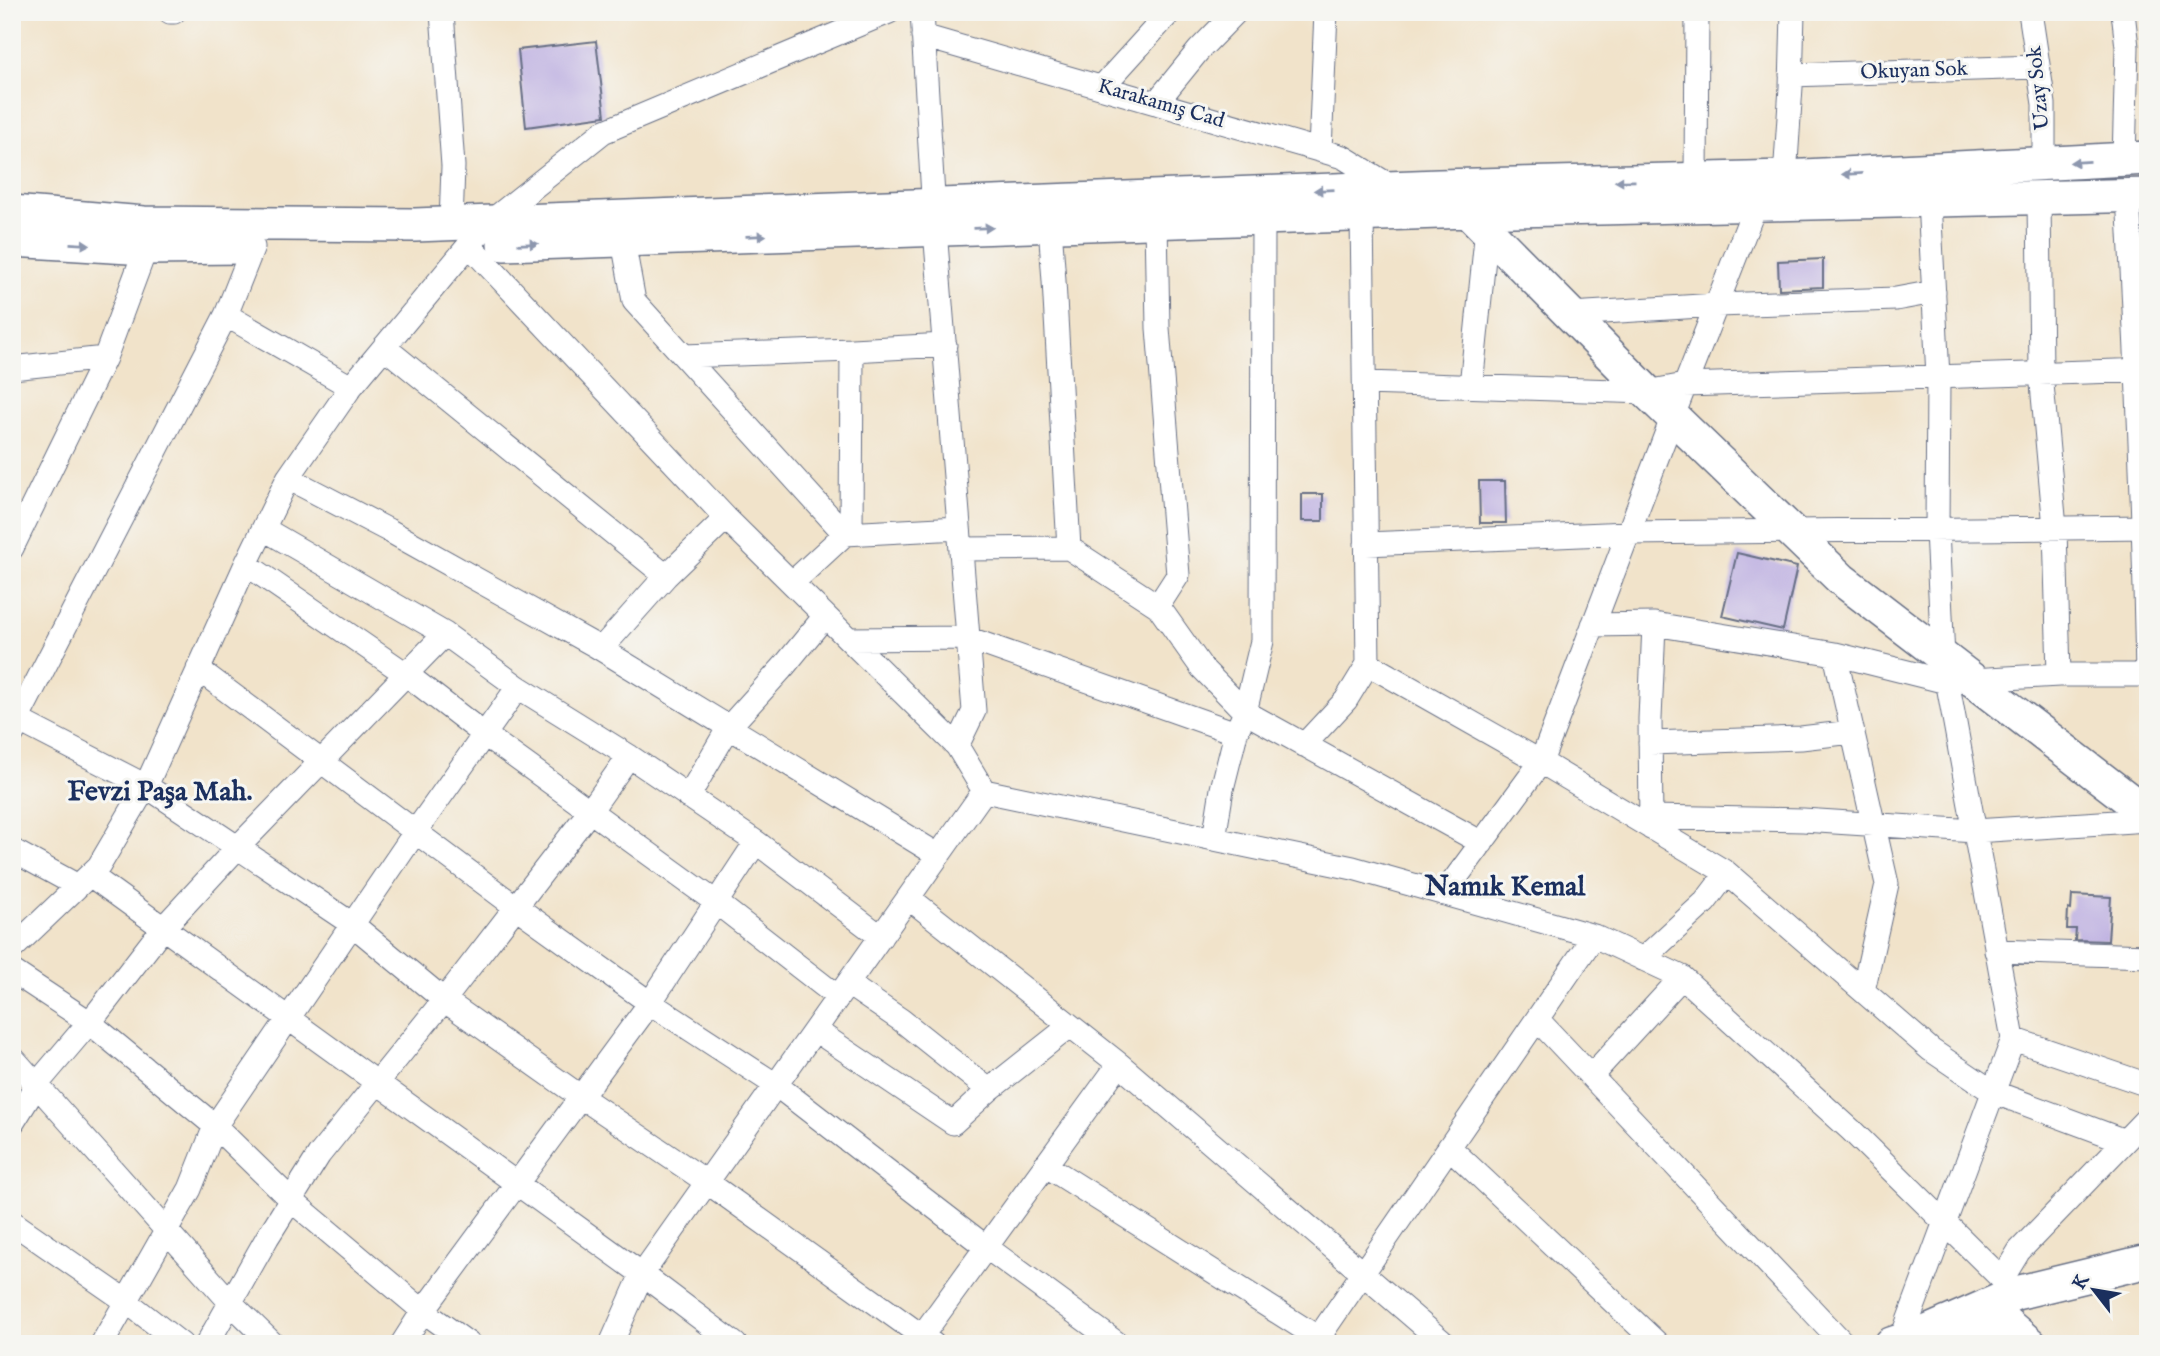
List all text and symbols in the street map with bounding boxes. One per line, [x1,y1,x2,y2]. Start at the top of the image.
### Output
street label: Uzay Sok [2021,44,2057,131]
street label: Okuyan Sok [1860,56,1969,86]
street label: Karakamış Cad [1095,73,1228,135]
one-way arrow [2068,157,2090,168]
one-way arrow [1841,168,1863,179]
one-way arrow [1614,175,1636,187]
one-way arrow [1313,184,1335,196]
one-way arrow [972,223,994,234]
one-way arrow [745,230,767,242]
one-way arrow [70,238,92,249]
one-way arrow [517,238,539,249]
district label: Fevzi Paşa Mah. [68,775,252,810]
district label: Namık Kemal [1424,870,1586,905]
north arrow [2058,1254,2128,1324]
text: K [2067,1269,2096,1294]

